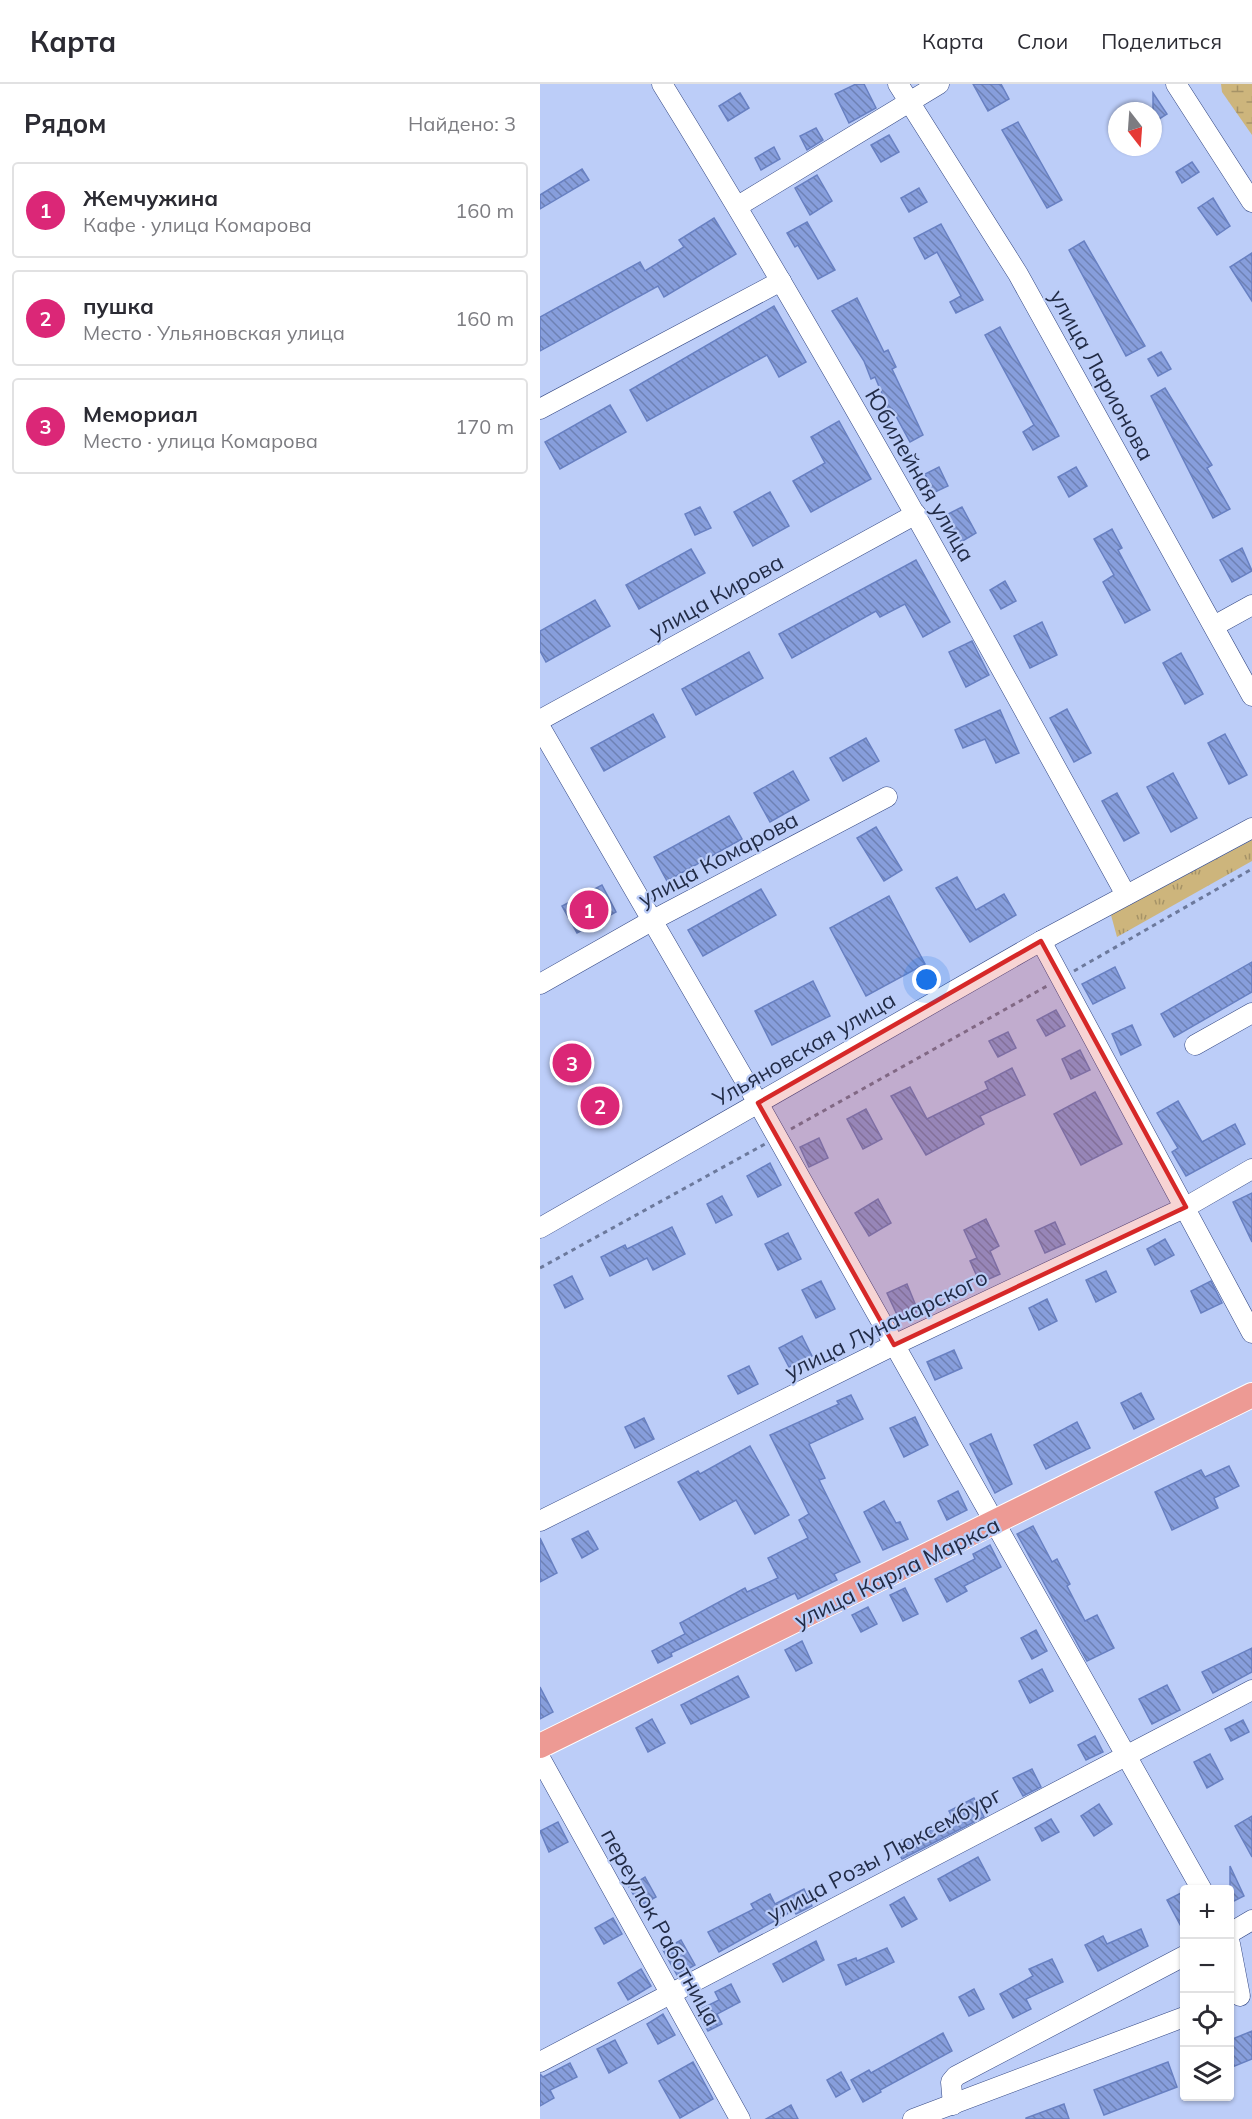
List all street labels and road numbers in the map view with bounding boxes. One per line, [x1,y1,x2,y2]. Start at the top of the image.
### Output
street label: улица Ларионова [1043,285,1161,465]
street label: Юбилейная улица [859,383,981,567]
street label: улица Кирова [644,548,788,644]
street label: улица Комарова [633,805,803,913]
street label: Ульяновская улица [707,985,900,1113]
street label: улица Луначарского [780,1263,992,1385]
street label: улица Карла Маркса [790,1510,1004,1634]
street label: улица Розы Люксембург [762,1780,1006,1928]
street label: переулок Работница [595,1823,727,2031]

